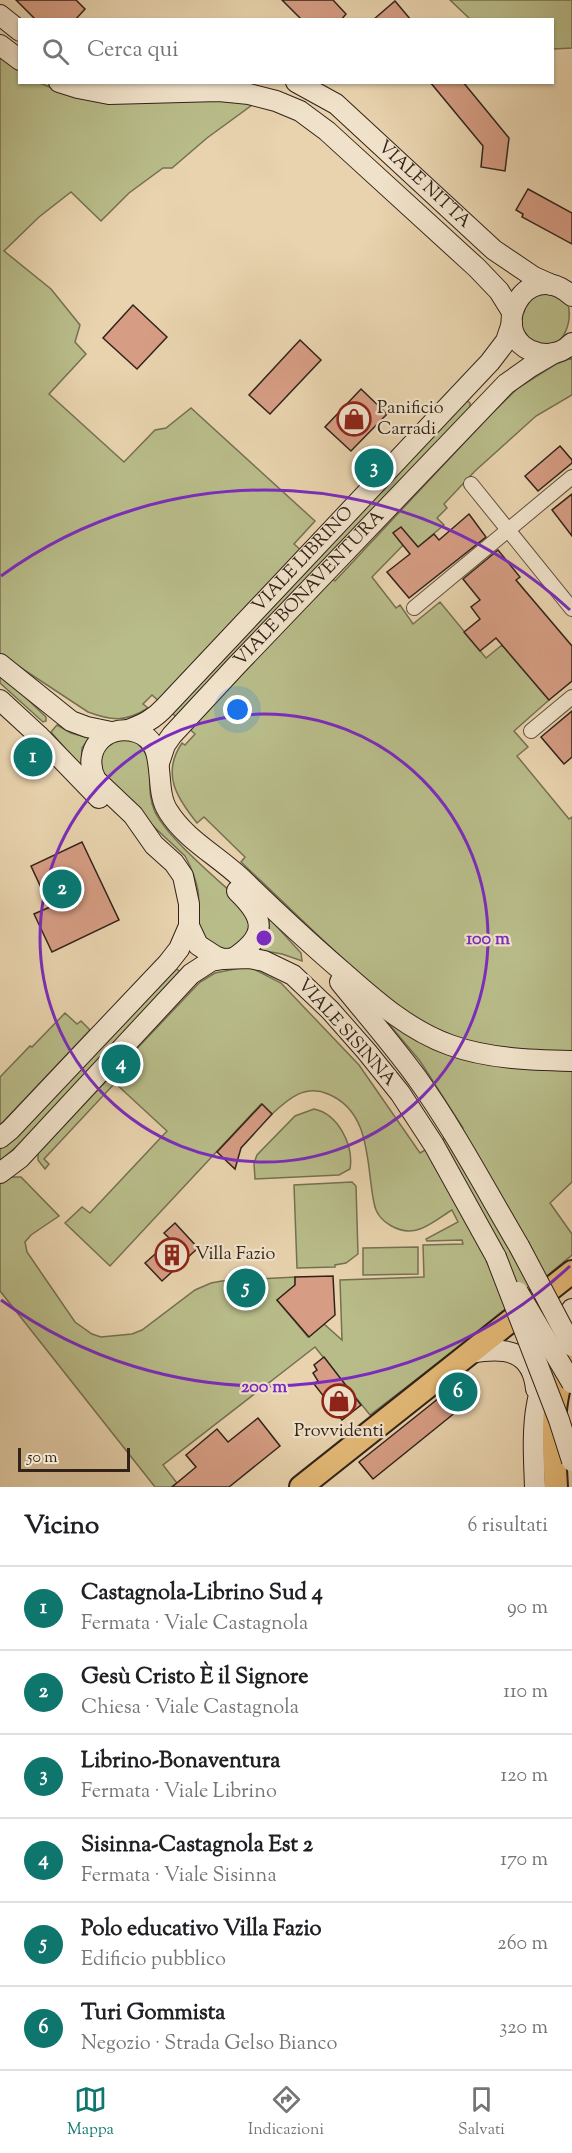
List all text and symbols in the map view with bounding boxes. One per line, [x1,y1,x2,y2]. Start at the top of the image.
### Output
search box [18,18,554,84]
icon: search [39,35,72,68]
text: Cerca qui [87,35,178,67]
street label: VIALE NITTA [371,135,477,235]
place label: Panificio Carradi [377,396,444,443]
shop icon: Panificio Carradi [336,401,372,437]
pin: 3 [354,446,394,490]
street label: VIALE LIBRINO [247,501,360,619]
street label: VIALE BONAVENTURA [228,505,391,673]
your location [223,695,252,724]
pin: 1 [14,734,52,780]
pin: 2 [42,866,82,912]
text: 100 m [466,927,510,953]
centre of rings [254,928,274,948]
street label: VIALE SISINNA [291,973,402,1093]
pin: 4 [102,1042,140,1086]
building icon: Villa Fazio [154,1237,190,1273]
place label: Villa Fazio [195,1242,276,1268]
pin: 5 [226,1266,266,1310]
pin: 6 [438,1370,478,1414]
text: 200 m [241,1375,287,1401]
shop icon: Provvidenti [321,1383,357,1419]
place label: Provvidenti [294,1419,384,1445]
scale bar [18,1445,130,1472]
text: 50 m [27,1447,58,1470]
text: Vicino [24,1508,99,1545]
text: 6 risultati [467,1512,548,1541]
text: Castagnola-Librino Sud 4 [81,1578,323,1610]
text: 1 [40,1594,47,1623]
text: 90 m [507,1594,548,1623]
text: Fermata · Viale Castagnola [81,1610,308,1639]
text: Gesù Cristo È il Signore [81,1662,308,1694]
text: 2 [39,1678,48,1707]
text: 110 m [503,1678,548,1707]
text: Chiesa · Viale Castagnola [81,1694,299,1723]
text: Librino-Bonaventura [81,1746,280,1778]
text: 3 [39,1762,48,1791]
text: 120 m [500,1762,548,1791]
text: Fermata · Viale Librino [81,1778,277,1807]
text: Sisinna-Castagnola Est 2 [81,1830,313,1862]
text: 4 [38,1846,49,1875]
text: 170 m [500,1846,548,1875]
text: Fermata · Viale Sisinna [81,1862,277,1891]
text: Polo educativo Villa Fazio [81,1914,322,1946]
text: 5 [40,1930,47,1959]
text: 260 m [497,1930,548,1959]
text: Edificio pubblico [81,1946,226,1975]
text: Turi Gommista [81,1998,225,2030]
text: 6 [39,2014,48,2043]
text: 320 m [499,2014,548,2043]
text: Negozio · Strada Gelso Bianco [81,2030,338,2059]
tab: Mappa [67,2083,114,2142]
tab: Indicazioni [248,2083,324,2142]
tab: Salvati [458,2083,505,2142]

